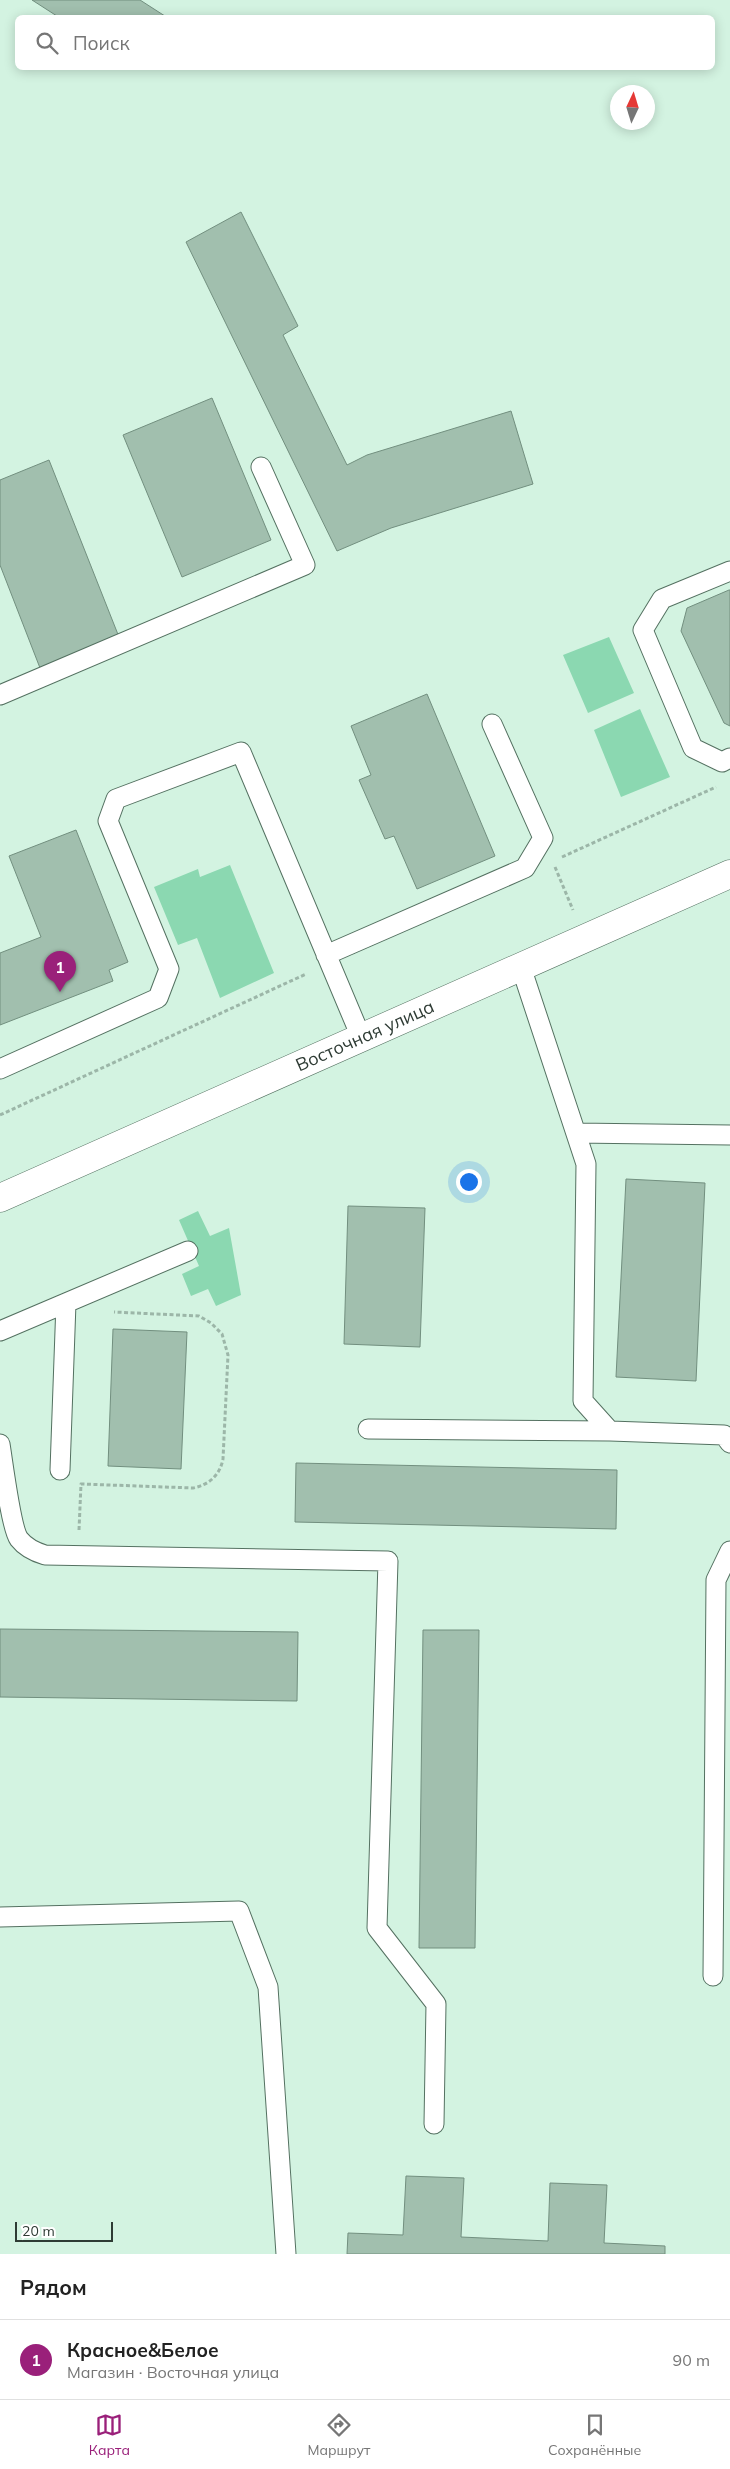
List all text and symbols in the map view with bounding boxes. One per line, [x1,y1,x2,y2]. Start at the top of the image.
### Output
search box [15,15,715,70]
icon: search [33,29,61,57]
text: Поиск [73,31,130,55]
north arrow [610,85,655,130]
pin: 1 [44,951,76,992]
street label: Восточная улица [292,995,438,1076]
your location [456,1169,482,1195]
scale bar [15,2219,112,2242]
text: 20 m [22,2222,55,2240]
text: Рядом [20,2274,87,2300]
text: Красное&Белое [67,2338,219,2362]
text: 1 [31,2350,41,2370]
text: 90 m [673,2350,710,2370]
text: Магазин · Восточная улица [67,2362,279,2382]
tab: Карта [89,2411,130,2459]
tab: Маршрут [308,2411,370,2459]
tab: Сохранённые [548,2411,641,2459]

